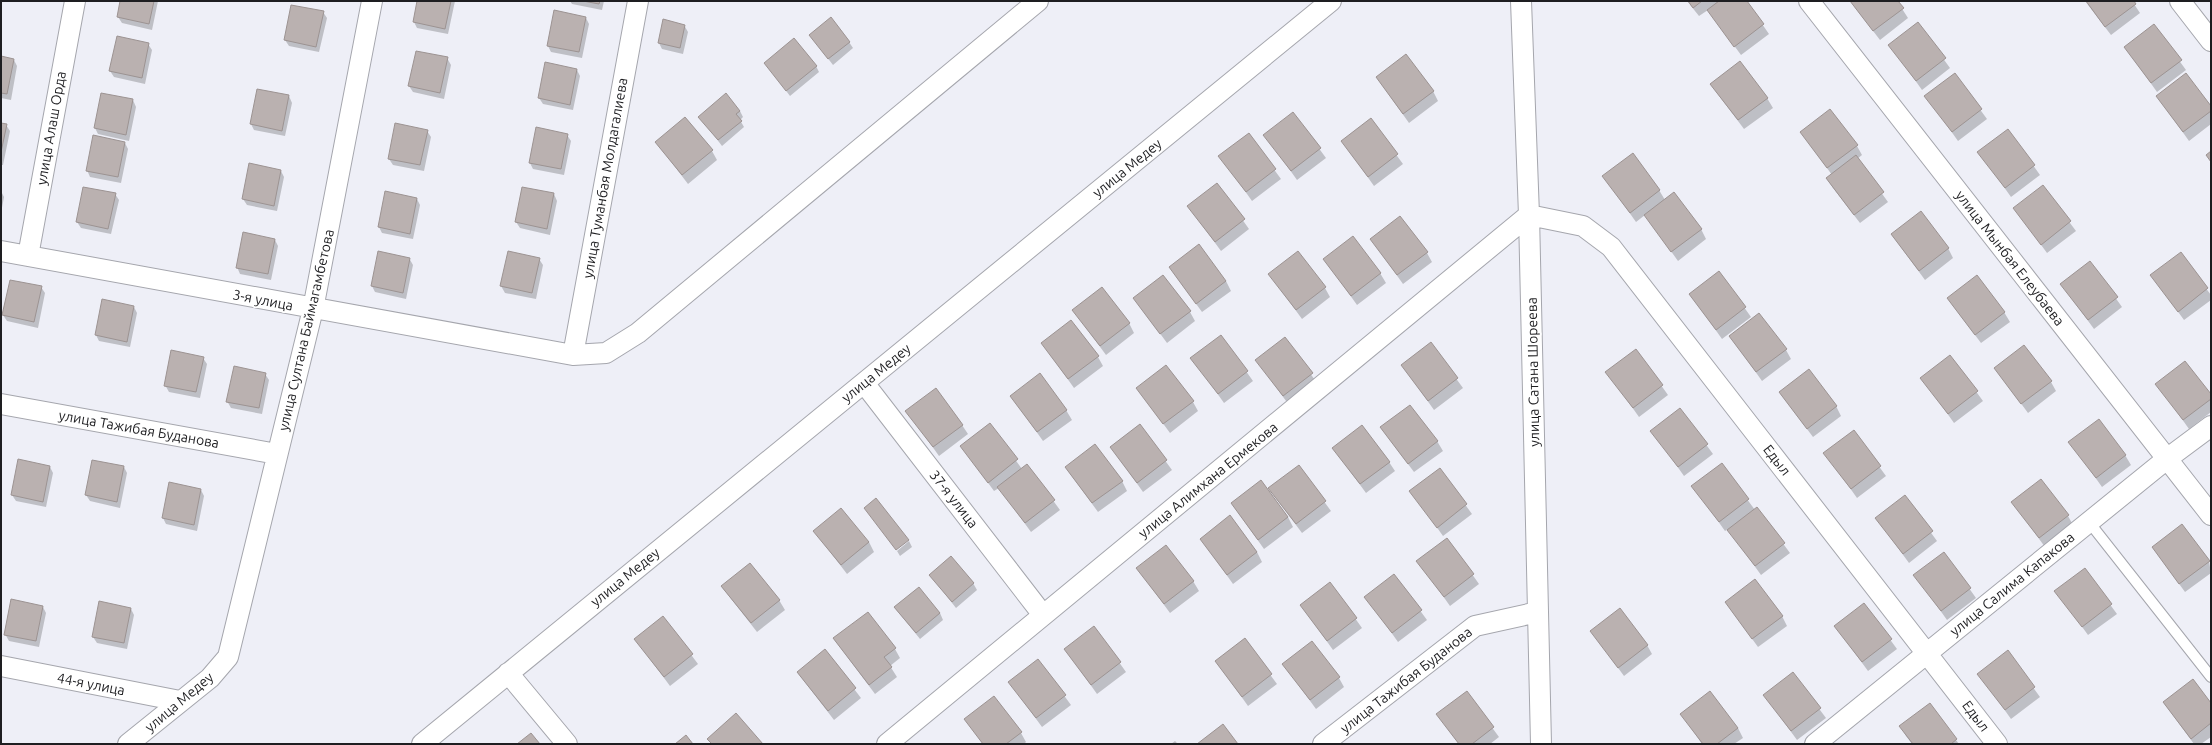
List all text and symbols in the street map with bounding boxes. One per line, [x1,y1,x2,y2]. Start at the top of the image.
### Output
street label: улица Алаш Орда [33,70,69,186]
street label: улица Туманбая Молдагалиева [579,76,631,280]
street label: улица Медеу [1089,135,1165,201]
street label: улица Мынбая Елеубаева [1952,187,2068,329]
street label: улица Султана Баймагамбетова [275,228,337,432]
street label: 3-я улица [232,286,294,314]
street label: улица Сатана Шореева [1524,297,1542,447]
street label: улица Медеу [838,340,914,406]
street label: улица Тажибая Буданова [58,407,220,451]
street label: улица Алимхана Ермекова [1135,419,1281,541]
street label: Едыл [1760,441,1794,479]
street label: 37-я улица [926,467,982,531]
street label: улица Салима Капакова [1947,529,2077,639]
street label: улица Медеу [587,544,663,610]
street label: улица Тажибая Буданова [1337,624,1475,736]
street label: улица Медеу [142,669,217,735]
street label: 44-я улица [56,670,126,698]
street label: Едыл [1959,697,1993,735]

